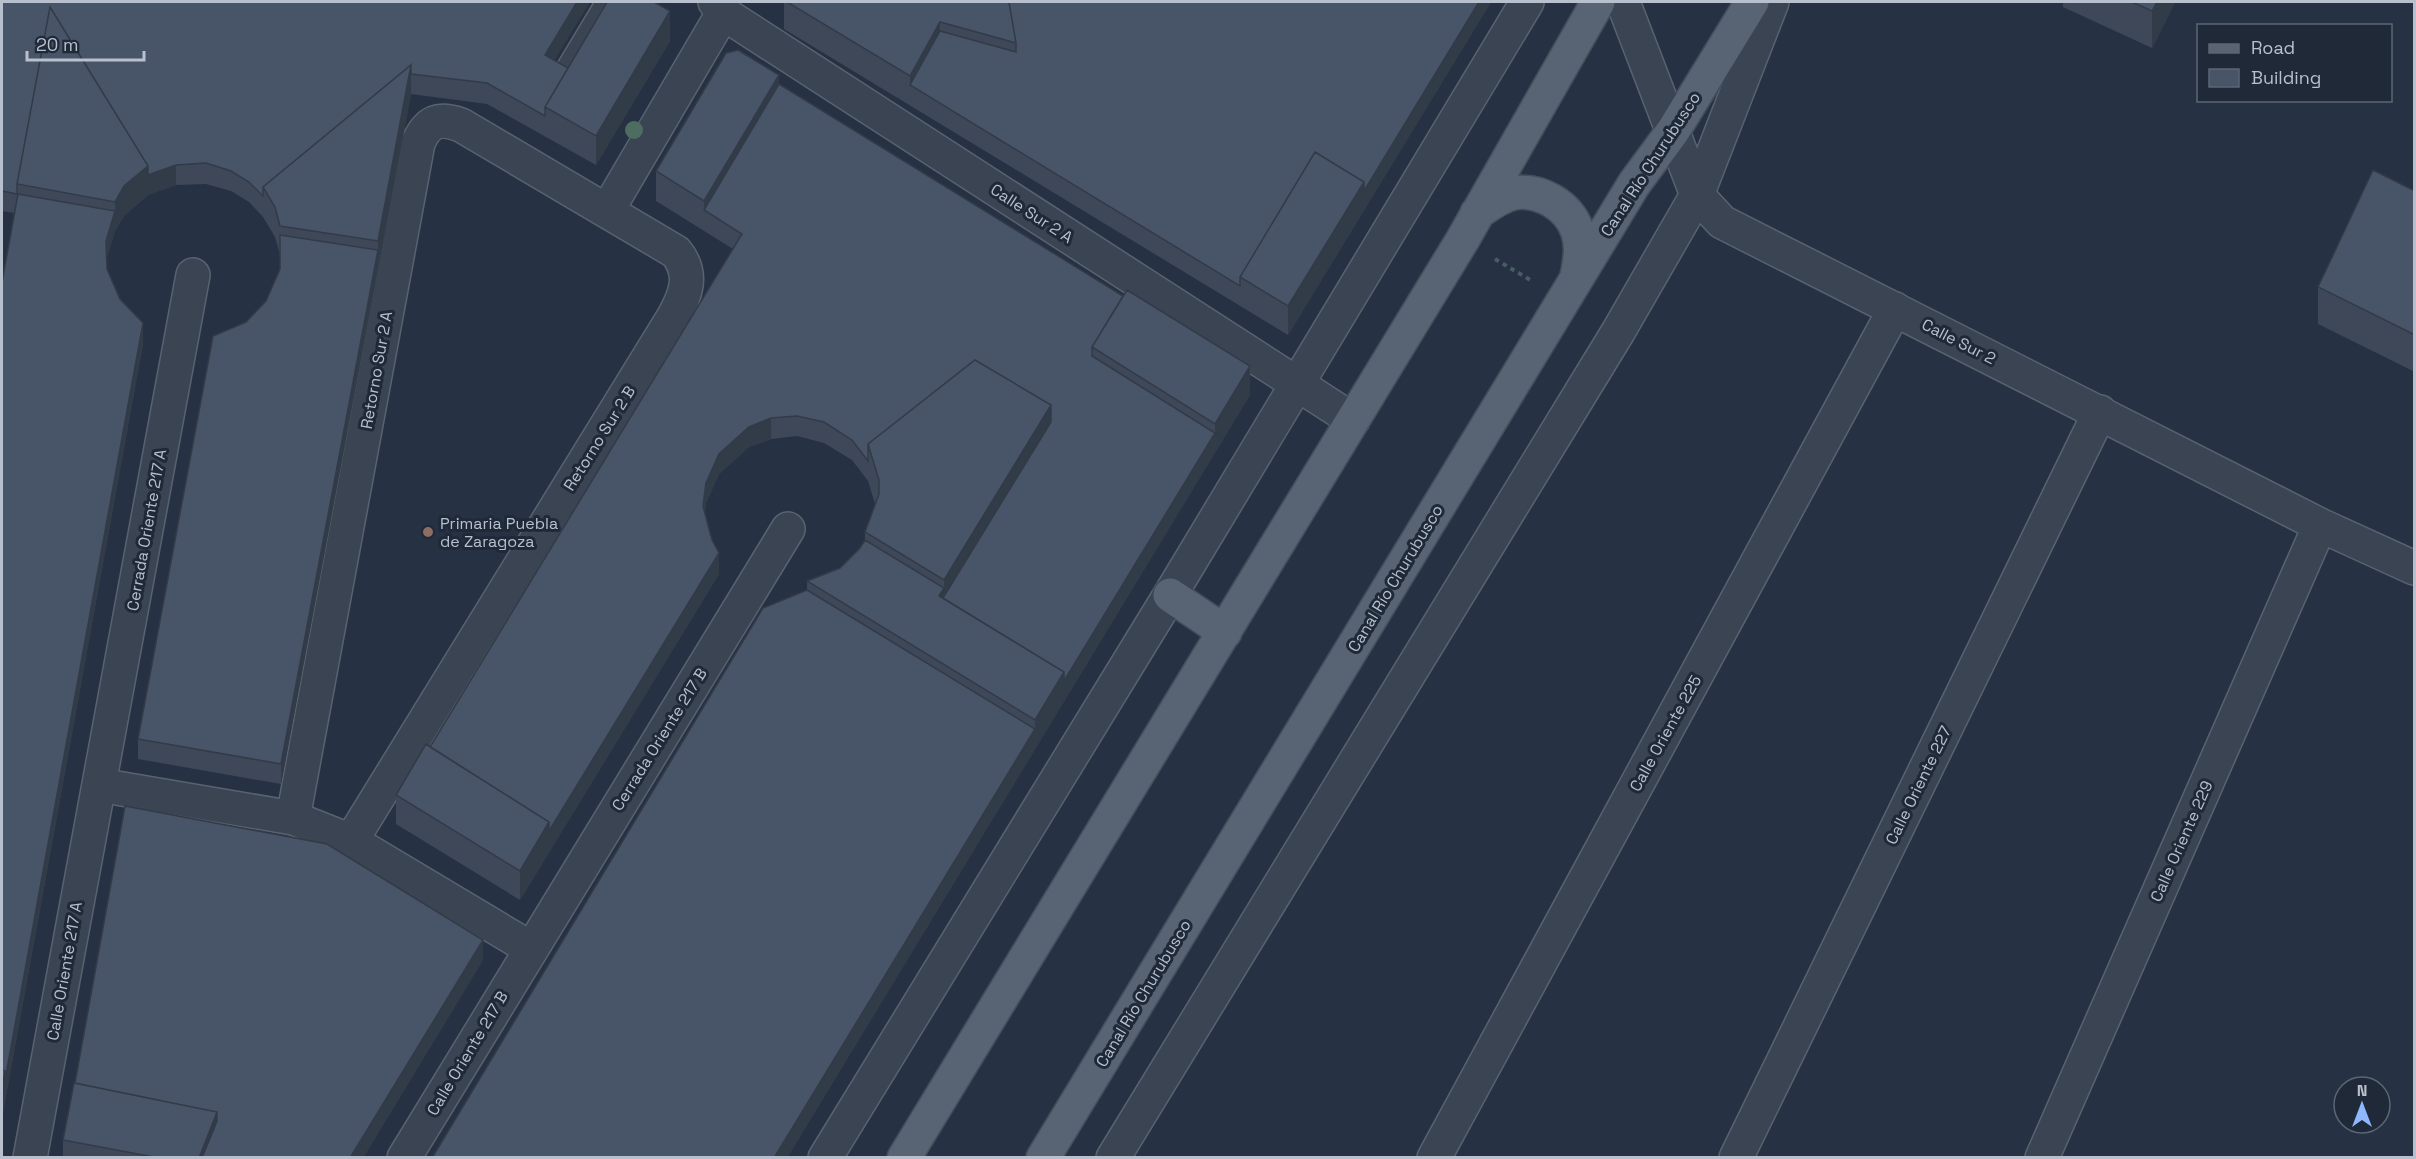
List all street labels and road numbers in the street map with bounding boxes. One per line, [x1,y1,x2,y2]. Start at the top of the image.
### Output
street label: Canal Río Churubusco [1596,88,1705,240]
street label: Calle Sur 2 A [986,179,1077,248]
street label: Retorno Sur 2 A [356,309,397,431]
street label: Calle Sur 2 [1918,314,1999,369]
street label: Retorno Sur 2 B [559,382,640,495]
street label: Cerrada Oriente 217 A [122,448,171,613]
street label: Canal Río Churubusco [1343,501,1448,656]
street label: Cerrada Oriente 217 B [607,664,712,815]
street label: Calle Oriente 225 [1625,671,1706,795]
street label: Calle Oriente 227 [1881,722,1956,848]
street label: Calle Oriente 229 [2145,777,2218,905]
street label: Calle Oriente 217 A [42,900,87,1042]
street label: Canal Río Churubusco [1091,916,1196,1071]
street label: Calle Oriente 217 B [422,987,513,1119]

